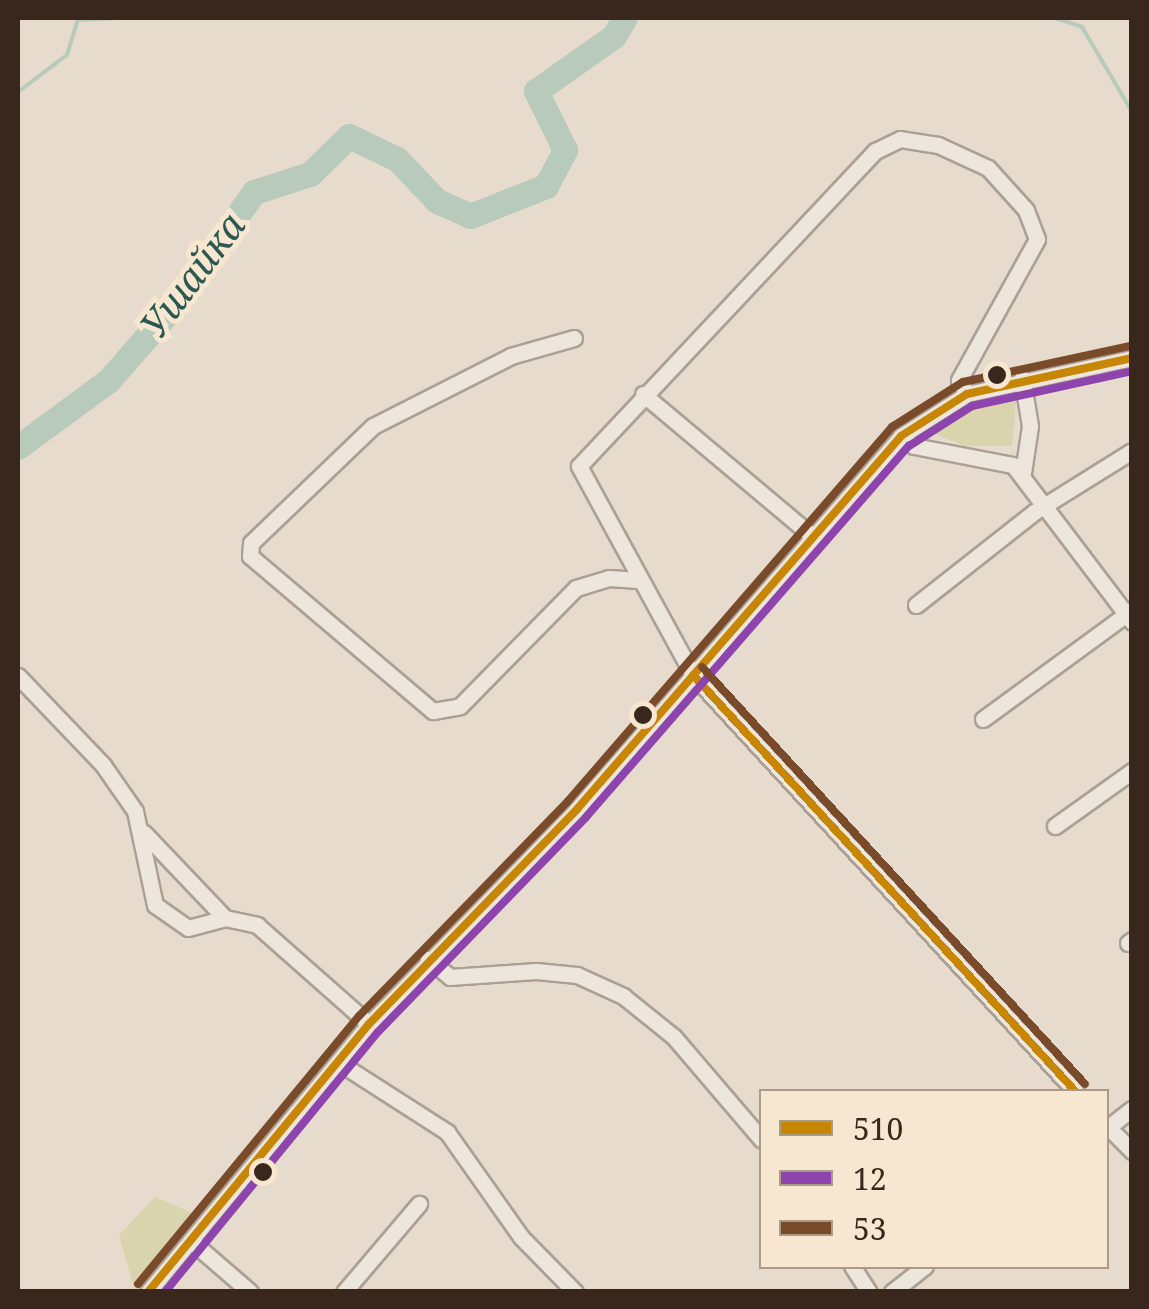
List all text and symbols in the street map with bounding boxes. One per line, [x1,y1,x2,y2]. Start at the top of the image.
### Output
water label: Ушайка [130,203,254,347]
unlabelled marker [987,365,1007,385]
unlabelled marker [633,705,653,725]
legend [759,1089,1109,1269]
text: 510 [853,1108,903,1149]
text: 12 [853,1158,887,1199]
unlabelled marker [253,1162,273,1182]
text: 53 [853,1208,887,1249]

